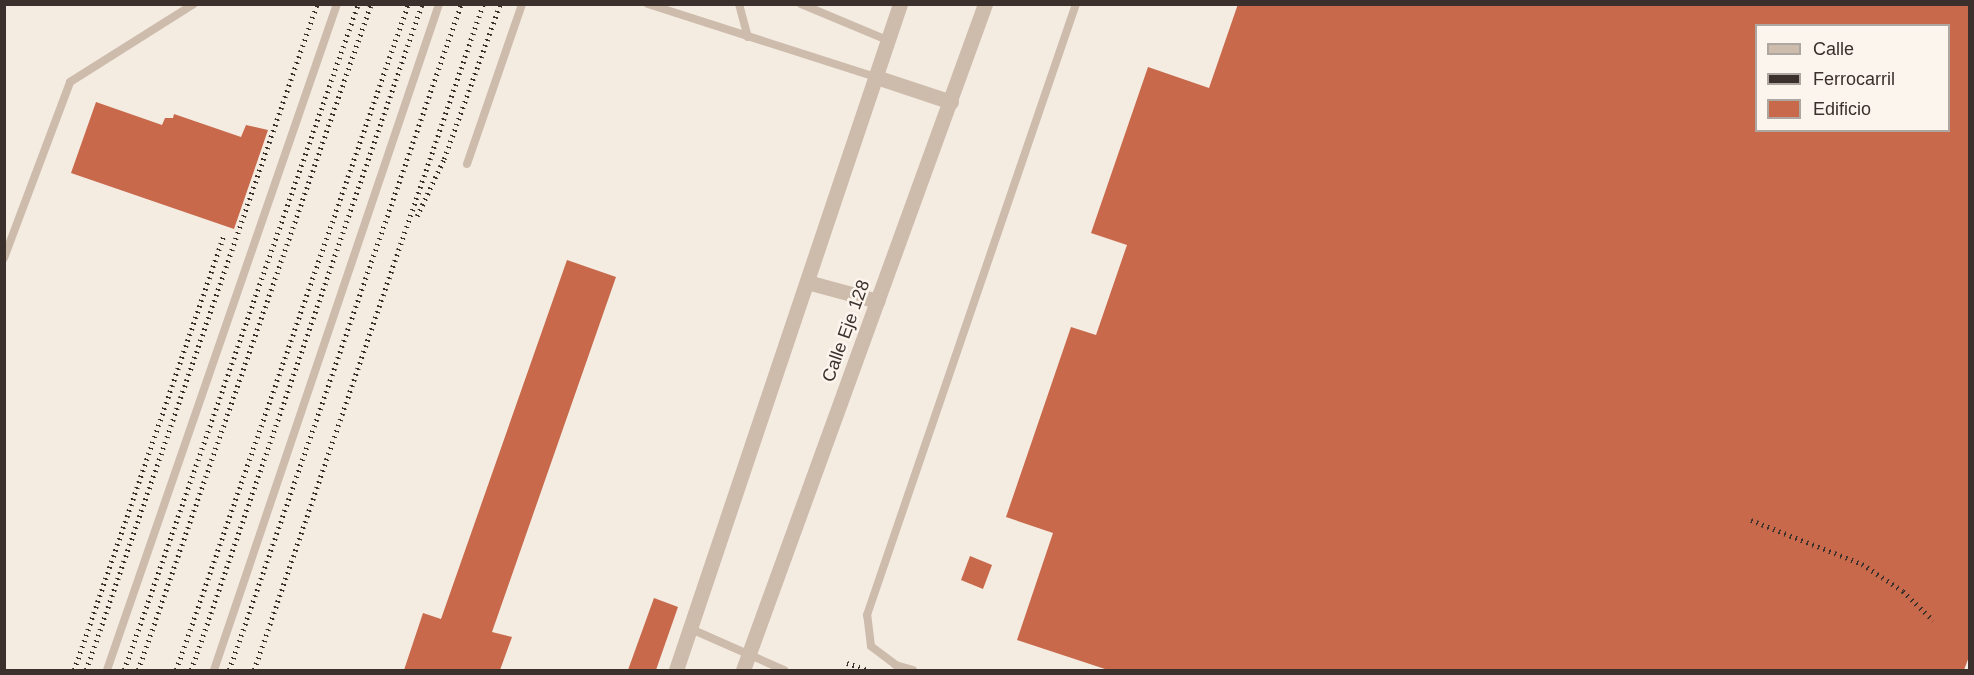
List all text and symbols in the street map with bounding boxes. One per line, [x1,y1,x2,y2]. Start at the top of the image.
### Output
legend [1755,24,1950,132]
text: Calle [1813,39,1854,59]
text: Ferrocarril [1813,69,1895,89]
text: Edificio [1813,99,1871,119]
street label: Calle Eje 128 [818,277,874,385]

